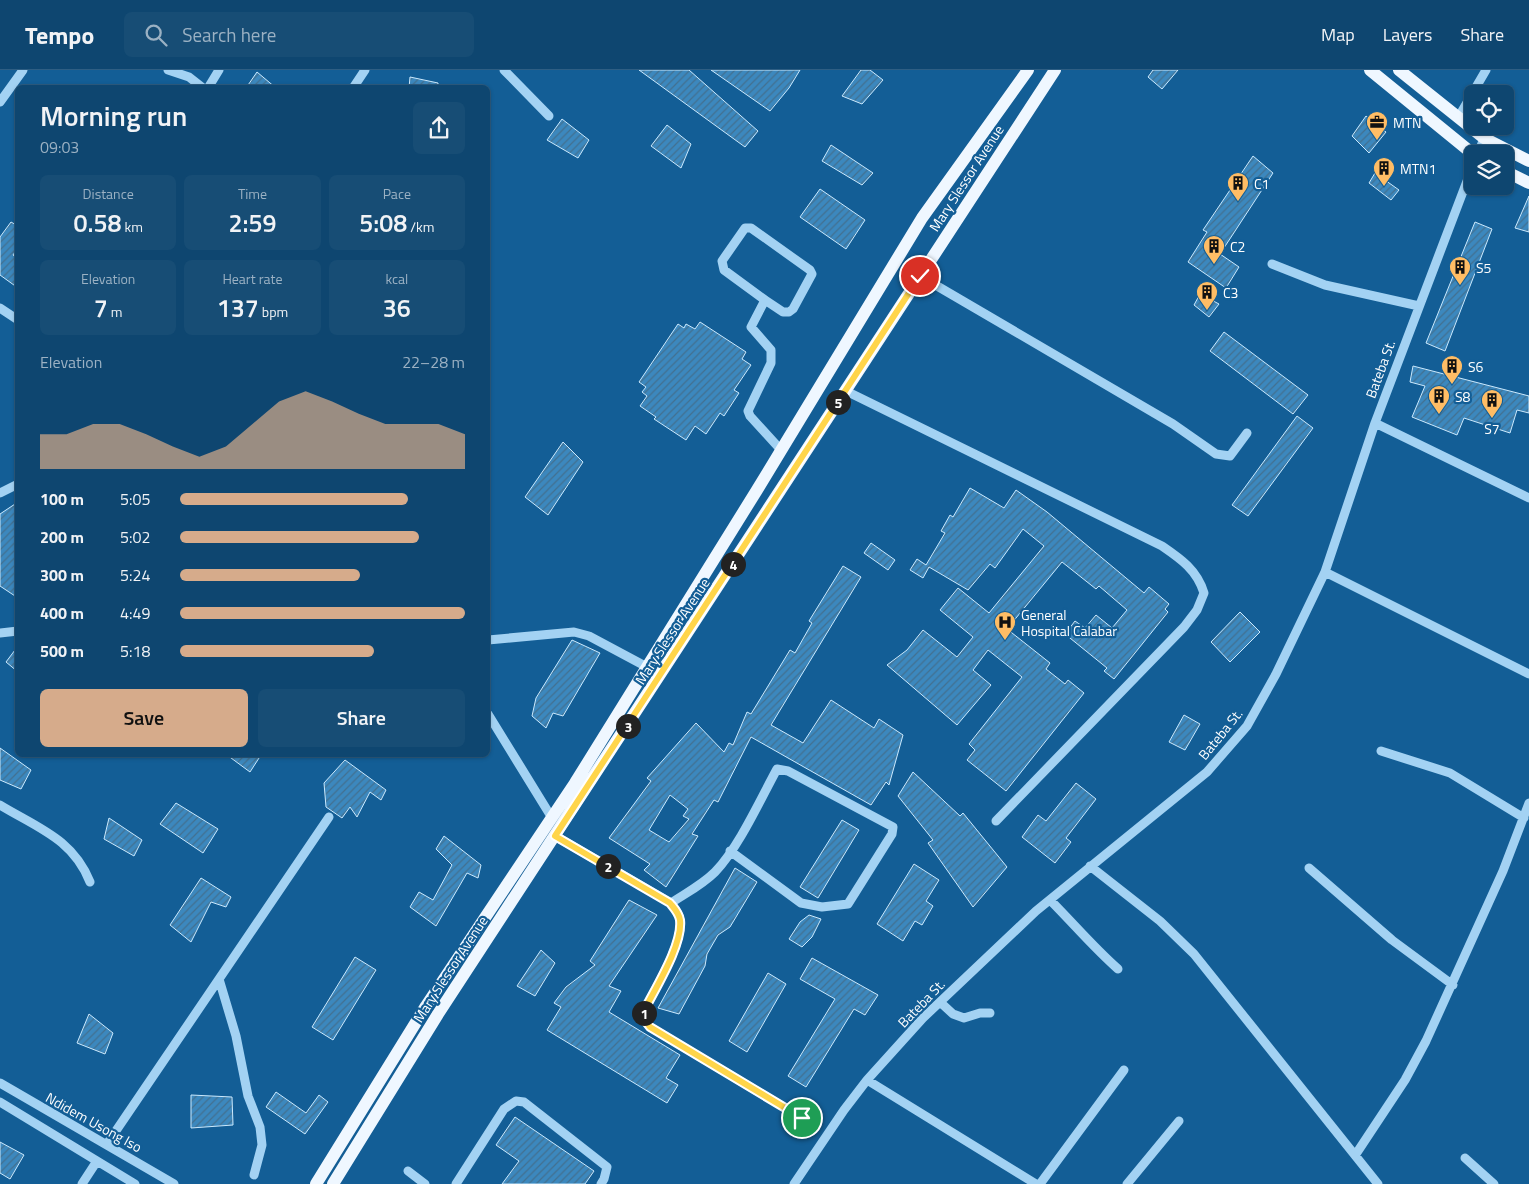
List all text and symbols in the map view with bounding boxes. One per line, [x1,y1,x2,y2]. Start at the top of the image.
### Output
search box [124,12,474,57]
text: Tempo [25,17,94,53]
text: Search here [182,20,276,49]
icon: search [142,21,170,49]
text: Map [1321,21,1355,48]
text: Layers [1383,21,1432,48]
text: Share [1460,21,1504,48]
map controls [1464,85,1514,195]
button: locate [1464,85,1514,135]
text: Morning run [40,94,187,137]
button: share [413,102,465,154]
office icon: MTN [1365,110,1389,141]
place label: MTN [1393,112,1422,133]
street label: Mary Slessor Avenue [924,120,1008,236]
text: 09:03 [40,135,79,159]
button: layers [1464,145,1514,195]
building icon: MTN1 [1372,156,1396,187]
place label: MTN1 [1400,158,1436,179]
building icon: C1 [1226,171,1250,202]
place label: C1 [1254,173,1269,194]
text: Distance [83,183,134,204]
text: Time [238,183,267,204]
text: Pace [383,183,411,204]
text: 0.58 [73,204,121,242]
text: 2:59 [229,204,276,242]
text: 5:08 [359,204,407,242]
text: km [121,216,143,237]
text: /km [407,216,434,237]
building icon: C2 [1202,234,1226,265]
place label: C2 [1230,236,1245,257]
pin [899,255,941,297]
building icon: S5 [1448,255,1472,286]
place label: S5 [1476,257,1492,278]
icon: check [906,262,934,290]
text: Elevation [81,268,135,289]
text: Heart rate [222,268,283,289]
text: kcal [385,268,408,289]
building icon: C3 [1195,280,1219,311]
place label: C3 [1223,282,1238,303]
text: 7 [94,289,108,327]
text: 137 [217,289,259,327]
text: 36 [383,289,411,327]
text: m [108,301,123,322]
text: bpm [259,301,288,322]
street label: Bateba St. [1360,337,1400,401]
text: Elevation [40,350,102,374]
text: 22–28 m [402,350,465,374]
building icon: S6 [1440,354,1464,385]
place label: S6 [1468,356,1484,377]
building icon: S8 [1427,384,1451,415]
place label: S8 [1455,386,1471,407]
building icon: S7 [1480,388,1504,419]
pin: 5 [826,390,850,414]
text: 5 [835,392,842,413]
place label: S7 [1484,418,1500,439]
text: 100 m [40,487,84,511]
text: 5:05 [120,487,150,511]
text: 200 m [40,525,84,549]
text: 5:02 [120,525,150,549]
pin: 4 [720,552,746,576]
text: 4 [730,554,737,575]
text: 300 m [40,563,84,587]
text: 5:24 [120,563,150,587]
street label: Mary Slessor Avenue [630,573,714,689]
text: 400 m [40,601,84,625]
text: 4:49 [120,601,150,625]
place label: General Hospital Calabar [1021,604,1117,641]
hospital icon: General Hospital Calabar [993,610,1017,641]
text: 500 m [40,639,84,663]
text: 5:18 [120,639,150,663]
button: Save [40,689,248,747]
button: Share [258,689,465,747]
street label: Bateba St. [1193,704,1247,764]
pin: 3 [616,714,640,738]
text: 3 [625,716,632,737]
pin: 2 [596,854,620,878]
text: 2 [605,856,612,877]
street label: Mary Slessor Avenue [408,911,492,1027]
street label: Bateba St. [892,974,950,1032]
pin: 1 [632,1000,656,1026]
text: 1 [641,1003,648,1024]
street label: Ndidem Usong Iso [42,1087,146,1157]
pin [781,1097,823,1139]
icon: arrive [788,1104,816,1132]

